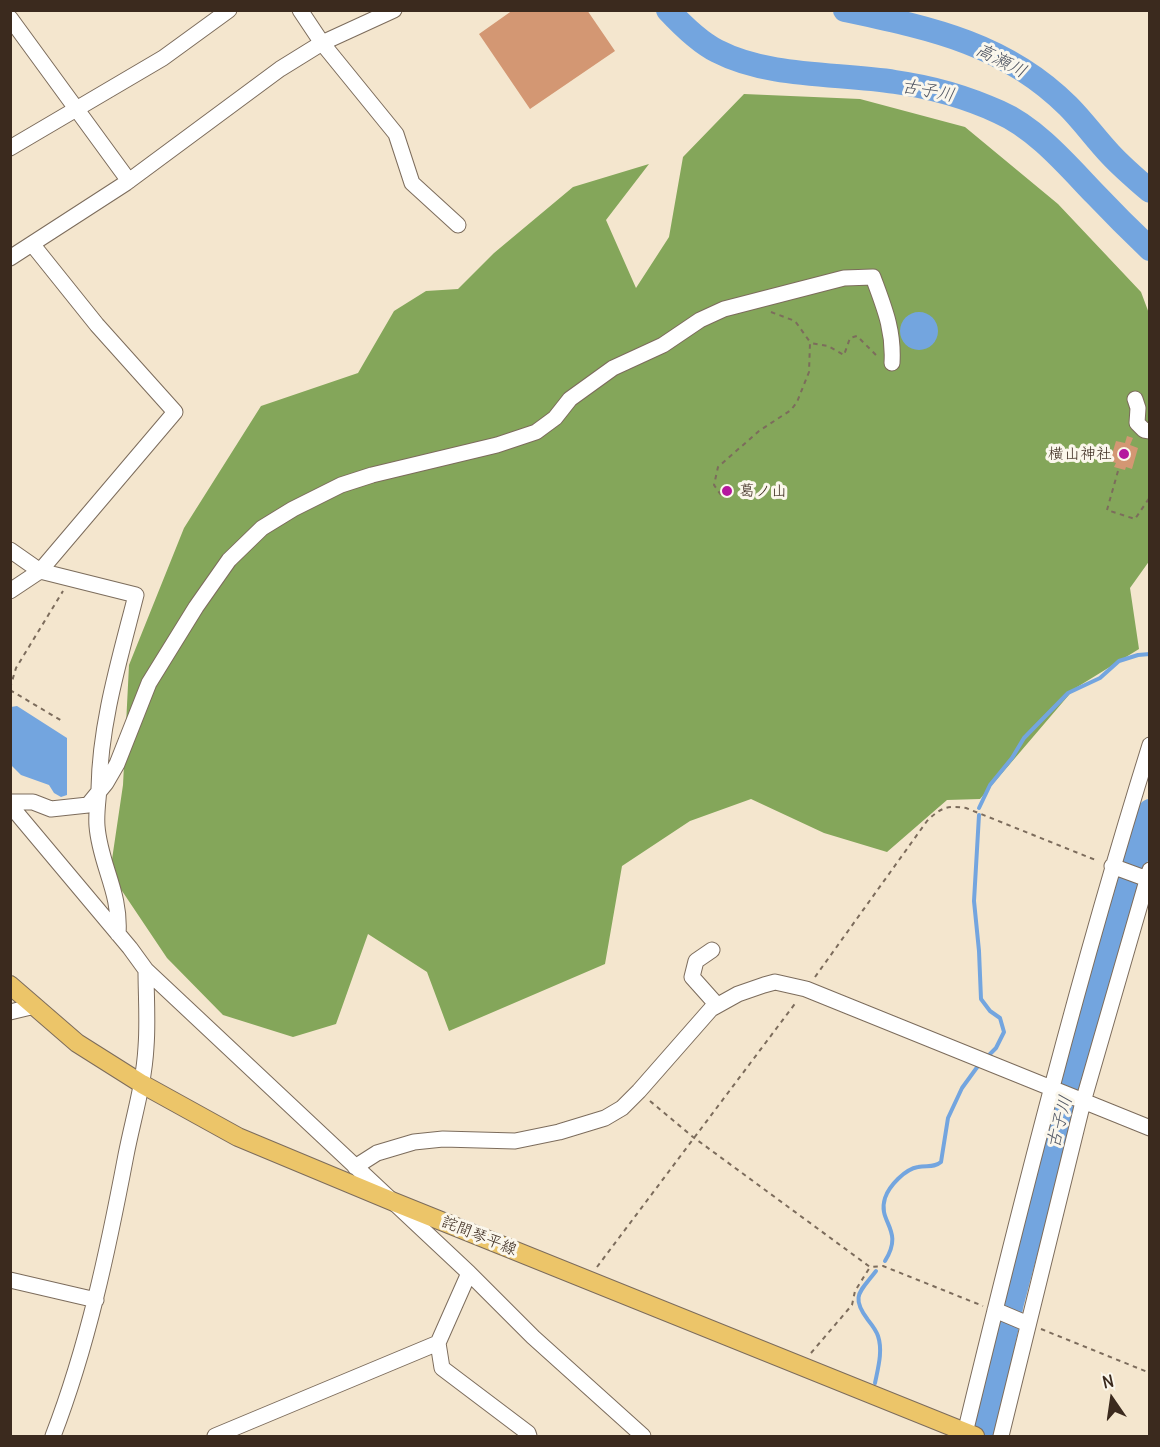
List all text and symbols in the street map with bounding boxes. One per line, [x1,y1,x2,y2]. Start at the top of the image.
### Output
water label: 高瀬川 [972,39,1030,83]
water label: 古子川 [899,75,957,107]
place label: 横山神社 [1048,444,1112,464]
marker: 横山神社 [1117,447,1131,461]
place label: 葛ノ山 [739,481,787,501]
marker: 葛ノ山 [720,484,734,498]
water label: 古子川 [1043,1093,1077,1151]
street label: 詫間琴平線 [438,1212,520,1260]
north arrow [1082,1369,1142,1429]
text: N [1100,1370,1116,1392]

